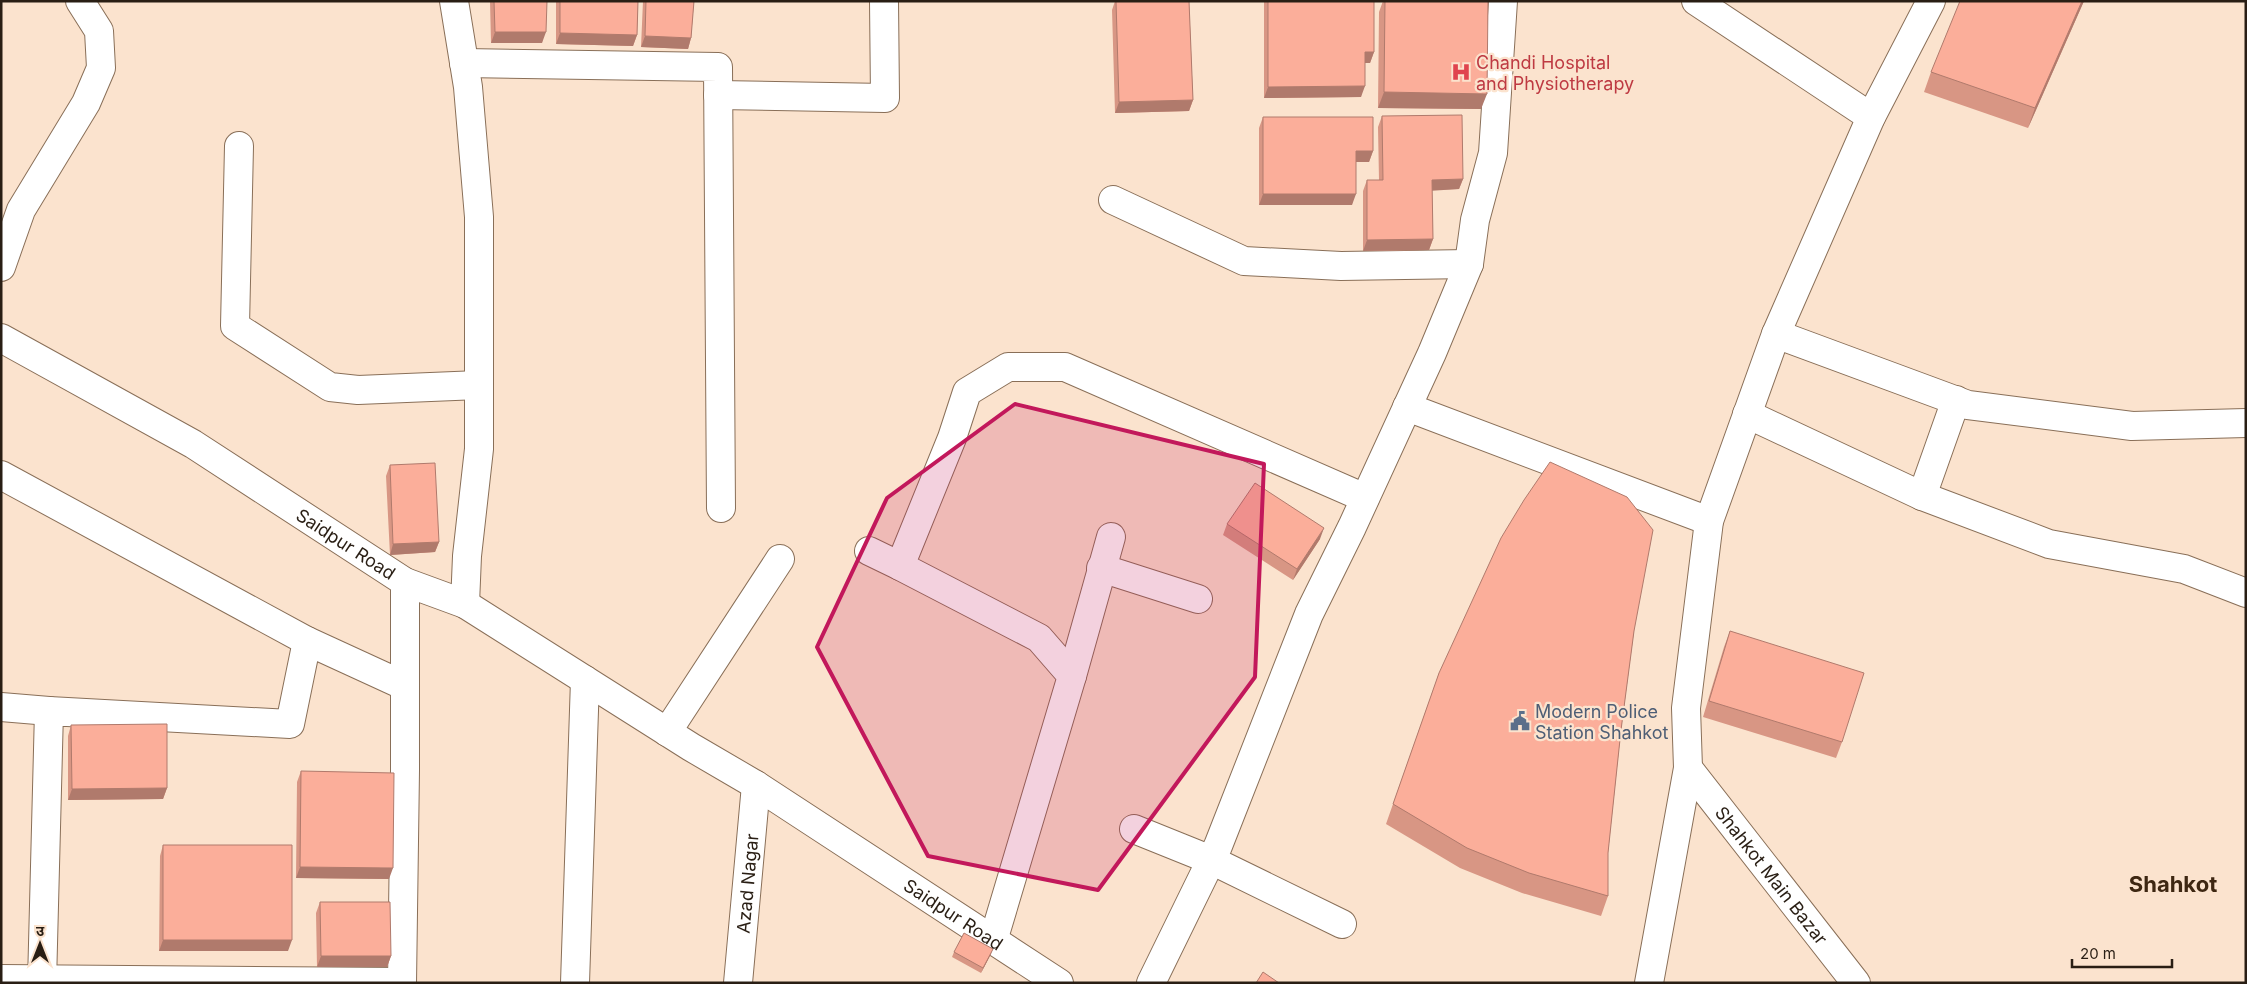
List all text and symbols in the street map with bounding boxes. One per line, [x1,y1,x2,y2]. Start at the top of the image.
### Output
place label: Chandi Hospital and Physiotherapy [1476,52,1634,94]
hospital icon: Chandi Hospital and Physiotherapy [1450,61,1472,83]
street label: Saidpur Road [293,504,400,584]
place label: Modern Police Station Shahkot [1535,701,1669,743]
public building icon: Modern Police Station Shahkot [1509,710,1531,732]
street label: Shahkot Main Bazar [1711,802,1832,949]
street label: Azad Nagar [732,832,762,934]
district label: Shahkot [2129,871,2217,897]
street label: Saidpur Road [900,874,1007,954]
north arrow [15,919,65,969]
text: उ [36,922,45,939]
scale bar [2072,936,2172,968]
text: 20 m [2080,944,2116,963]

